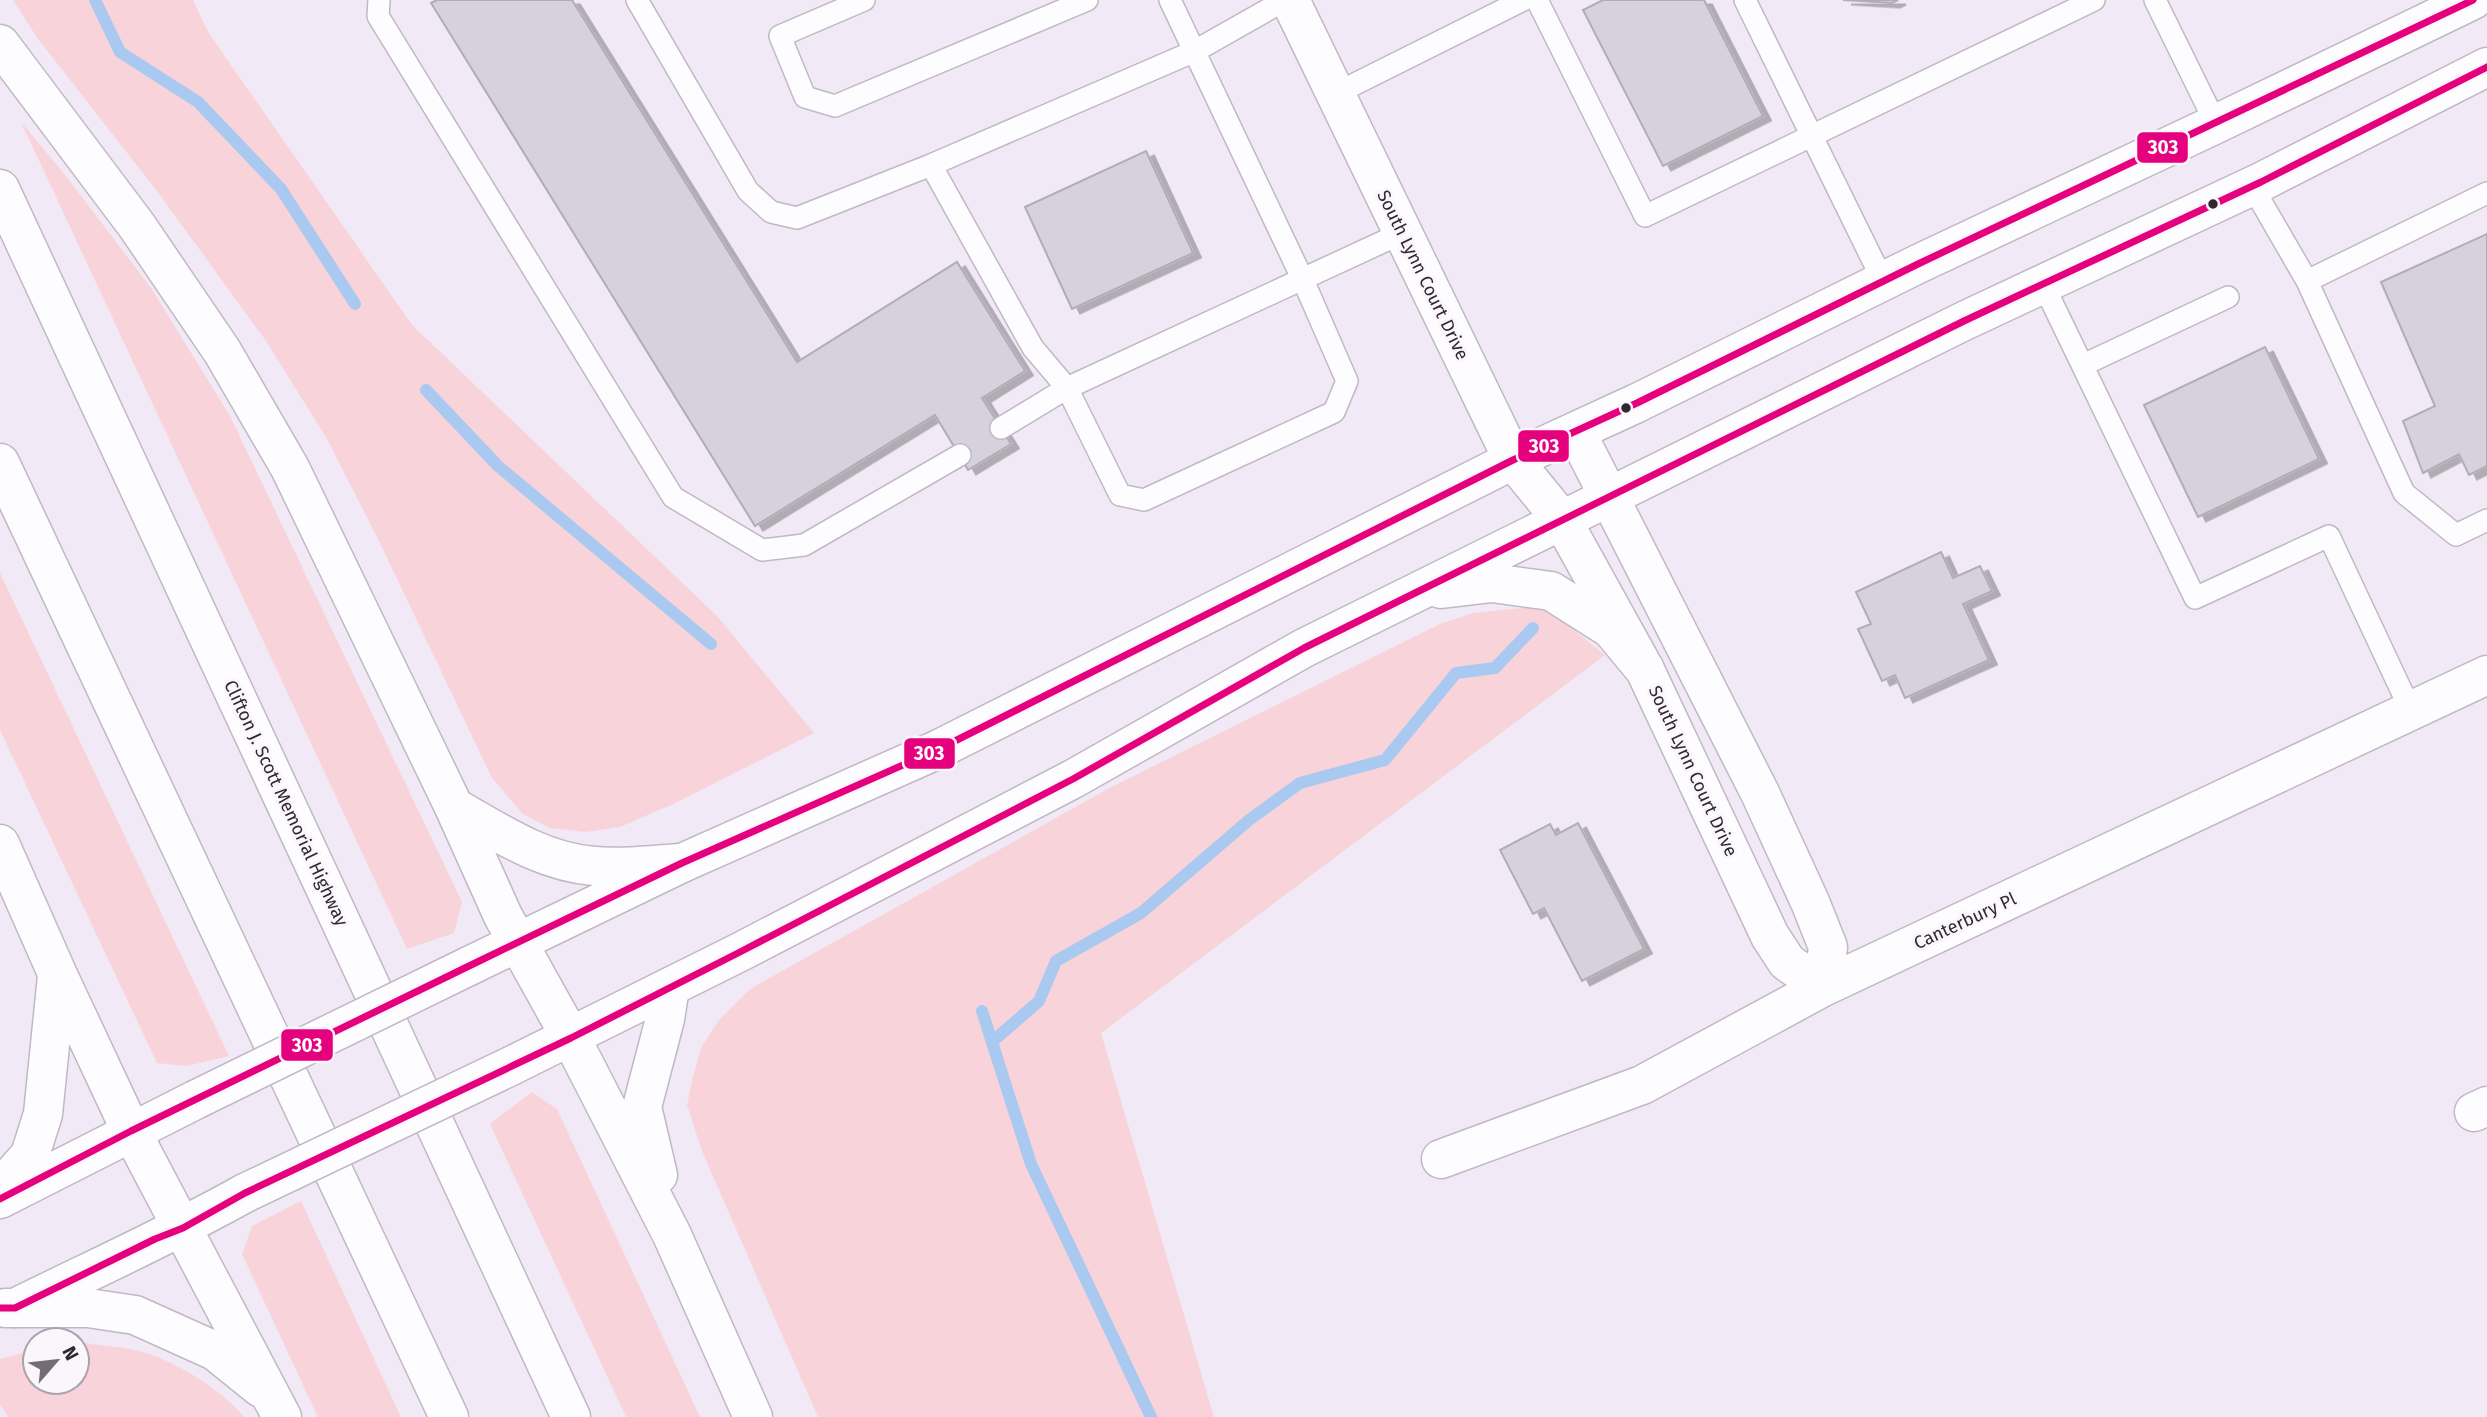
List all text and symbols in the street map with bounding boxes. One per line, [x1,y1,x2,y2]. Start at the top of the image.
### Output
line badge: 303 [2136,131,2189,164]
text: 303 [2147,136,2178,159]
street label: South Lynn Court Drive [1372,186,1474,364]
unlabelled marker [2206,197,2220,211]
unlabelled marker [1619,401,1633,415]
line badge: 303 [1517,429,1570,463]
text: 303 [1528,435,1559,458]
street label: Clifton J. Scott Memorial Highway [219,676,353,930]
street label: South Lynn Court Drive [1644,682,1742,860]
line badge: 303 [903,737,956,770]
text: 303 [913,742,944,765]
street label: Canterbury Pl [1910,888,2020,954]
line badge: 303 [280,1028,334,1062]
text: 303 [291,1034,322,1057]
north arrow [21,1326,91,1396]
text: N [57,1342,84,1364]

